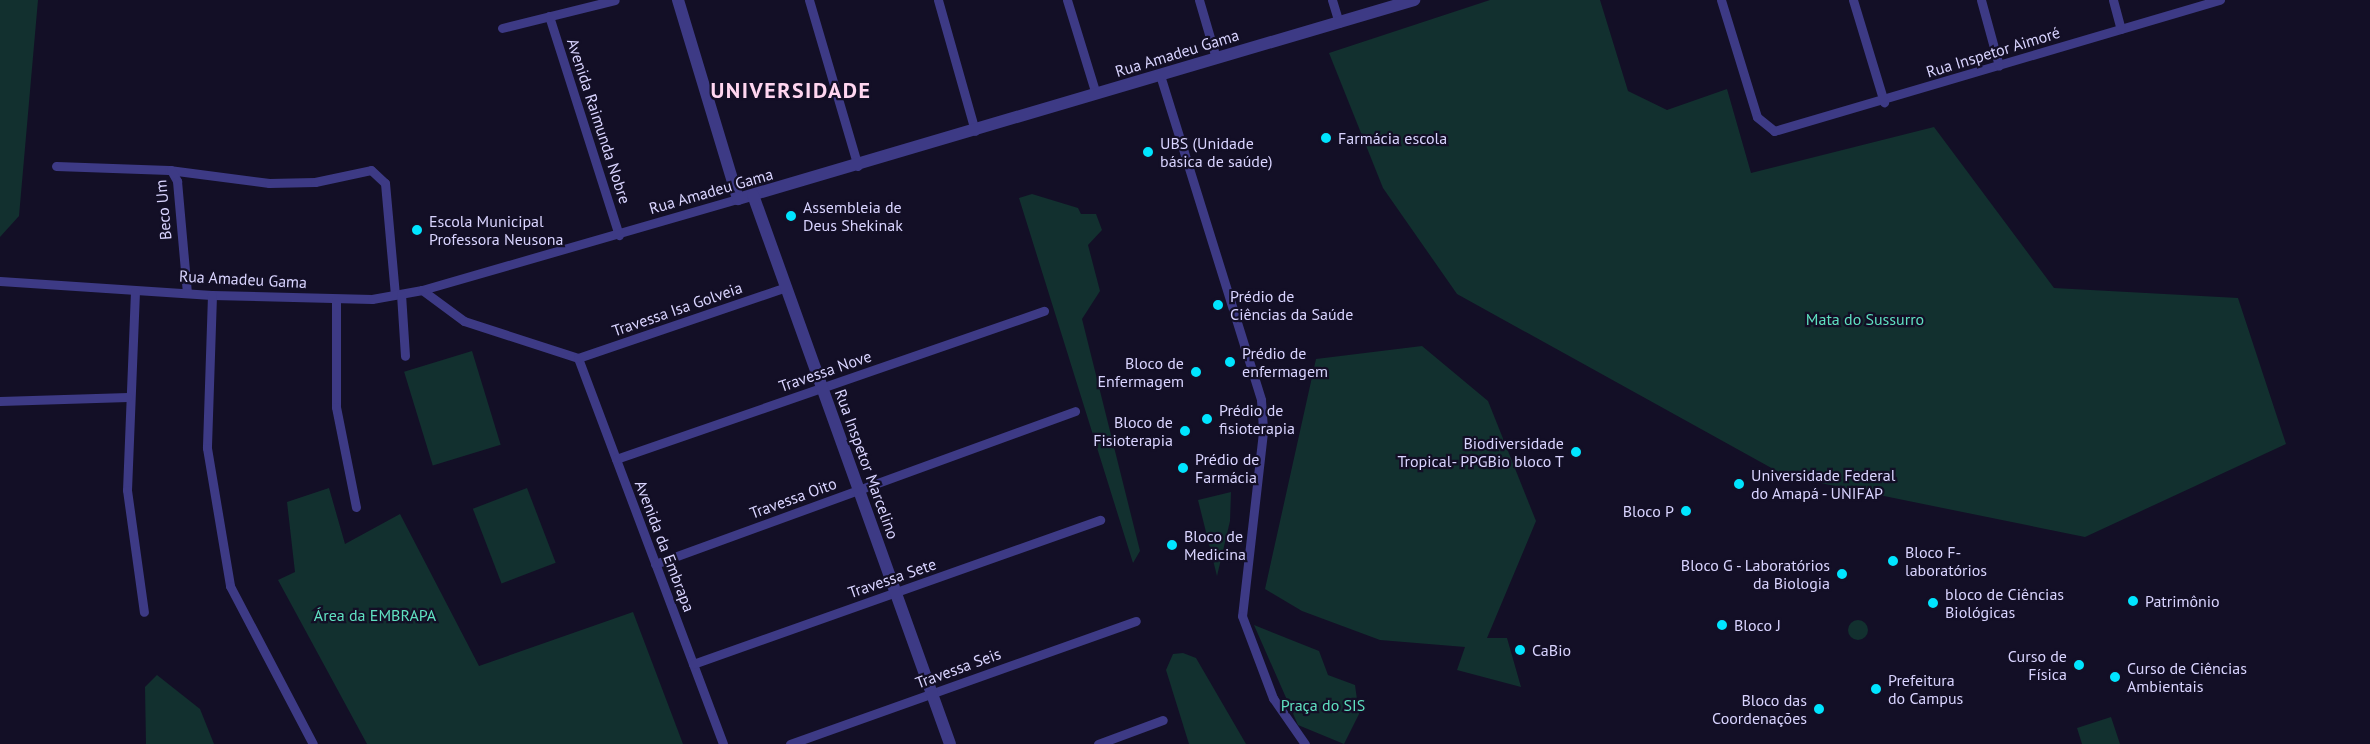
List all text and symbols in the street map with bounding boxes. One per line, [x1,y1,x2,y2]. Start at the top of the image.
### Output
street label: Rua Inspetor Aimoré [1924,22,2062,82]
street label: Rua Amadeu Gama [1113,25,1241,81]
street label: Avenida Raimunda Nobre [563,36,635,206]
district label: UNIVERSIDADE [710,78,872,104]
place label: Farmácia escola [1338,128,1447,148]
marker: Farmácia escola [1319,131,1333,145]
place label: UBS (Unidade básica de saúde) [1160,133,1273,171]
marker: UBS (Unidade básica de saúde) [1141,145,1155,159]
street label: Rua Amadeu Gama [646,164,776,218]
street label: Beco Um [151,179,175,241]
place label: Assembleia de Deus Shekinak [803,197,903,235]
marker: Assembleia de Deus Shekinak [784,209,798,223]
place label: Escola Municipal Professora Neusona [429,211,563,249]
marker: Escola Municipal Professora Neusona [410,223,424,237]
street label: Rua Amadeu Gama [178,266,308,292]
street label: Travessa Isa Golveia [609,278,745,340]
place label: Prédio de Ciências da Saúde [1230,286,1353,324]
marker: Prédio de Ciências da Saúde [1211,298,1225,312]
park label: Mata do Sussurro [1806,309,1924,329]
place label: Prédio de enfermagem [1242,343,1328,381]
street label: Travessa Nove [776,346,874,396]
place label: Bloco de Enfermagem [1098,353,1184,391]
marker: Prédio de enfermagem [1223,355,1237,369]
marker: Bloco de Enfermagem [1189,365,1203,379]
street label: Rua Inspetor Marcelino [831,387,903,541]
place label: Prédio de fisioterapia [1219,400,1295,438]
place label: Bloco de Fisioterapia [1093,412,1173,450]
marker: Prédio de fisioterapia [1200,412,1214,426]
marker: Bloco de Fisioterapia [1178,424,1192,438]
place label: Biodiversidade Tropical- PPGBio bloco T [1396,433,1564,471]
marker: Biodiversidade Tropical- PPGBio bloco T [1569,445,1583,459]
place label: Prédio de Farmácia [1195,449,1259,487]
marker: Prédio de Farmácia [1176,461,1190,475]
place label: Universidade Federal do Amapá - UNIFAP [1751,465,1895,503]
street label: Travessa Oito [747,473,839,523]
marker: Universidade Federal do Amapá - UNIFAP [1732,477,1746,491]
street label: Avenida da Embrapa [631,478,699,614]
place label: Bloco P [1623,501,1674,521]
marker: Bloco P [1679,504,1693,518]
place label: Bloco de Medicina [1184,526,1246,564]
marker: Bloco de Medicina [1165,538,1179,552]
place label: Bloco F- laboratórios [1905,542,1987,580]
street label: Travessa Sete [845,554,939,602]
marker: Bloco F- laboratórios [1886,554,1900,568]
place label: Bloco G - Laboratórios da Biologia [1678,555,1830,593]
marker: Bloco G - Laboratórios da Biologia [1835,567,1849,581]
place label: bloco de Ciências Biológicas [1945,584,2064,622]
place label: Patrimônio [2145,591,2220,611]
marker: Patrimônio [2126,594,2140,608]
marker: bloco de Ciências Biológicas [1926,596,1940,610]
park label: Área da EMBRAPA [314,605,436,625]
place label: Bloco J [1734,615,1781,635]
marker: Bloco J [1715,618,1729,632]
place label: CaBio [1532,640,1571,660]
marker: CaBio [1513,643,1527,657]
street label: Travessa Seis [913,644,1003,692]
place label: Curso de Física [2008,646,2067,684]
marker: Curso de Física [2072,658,2086,672]
place label: Curso de Ciências Ambientais [2127,658,2247,696]
place label: Prefeitura do Campus [1888,670,1963,708]
marker: Curso de Ciências Ambientais [2108,670,2122,684]
marker: Prefeitura do Campus [1869,682,1883,696]
place label: Bloco das Coordenações [1712,690,1807,728]
park label: Praça do SIS [1281,695,1365,715]
marker: Bloco das Coordenações [1812,702,1826,716]

